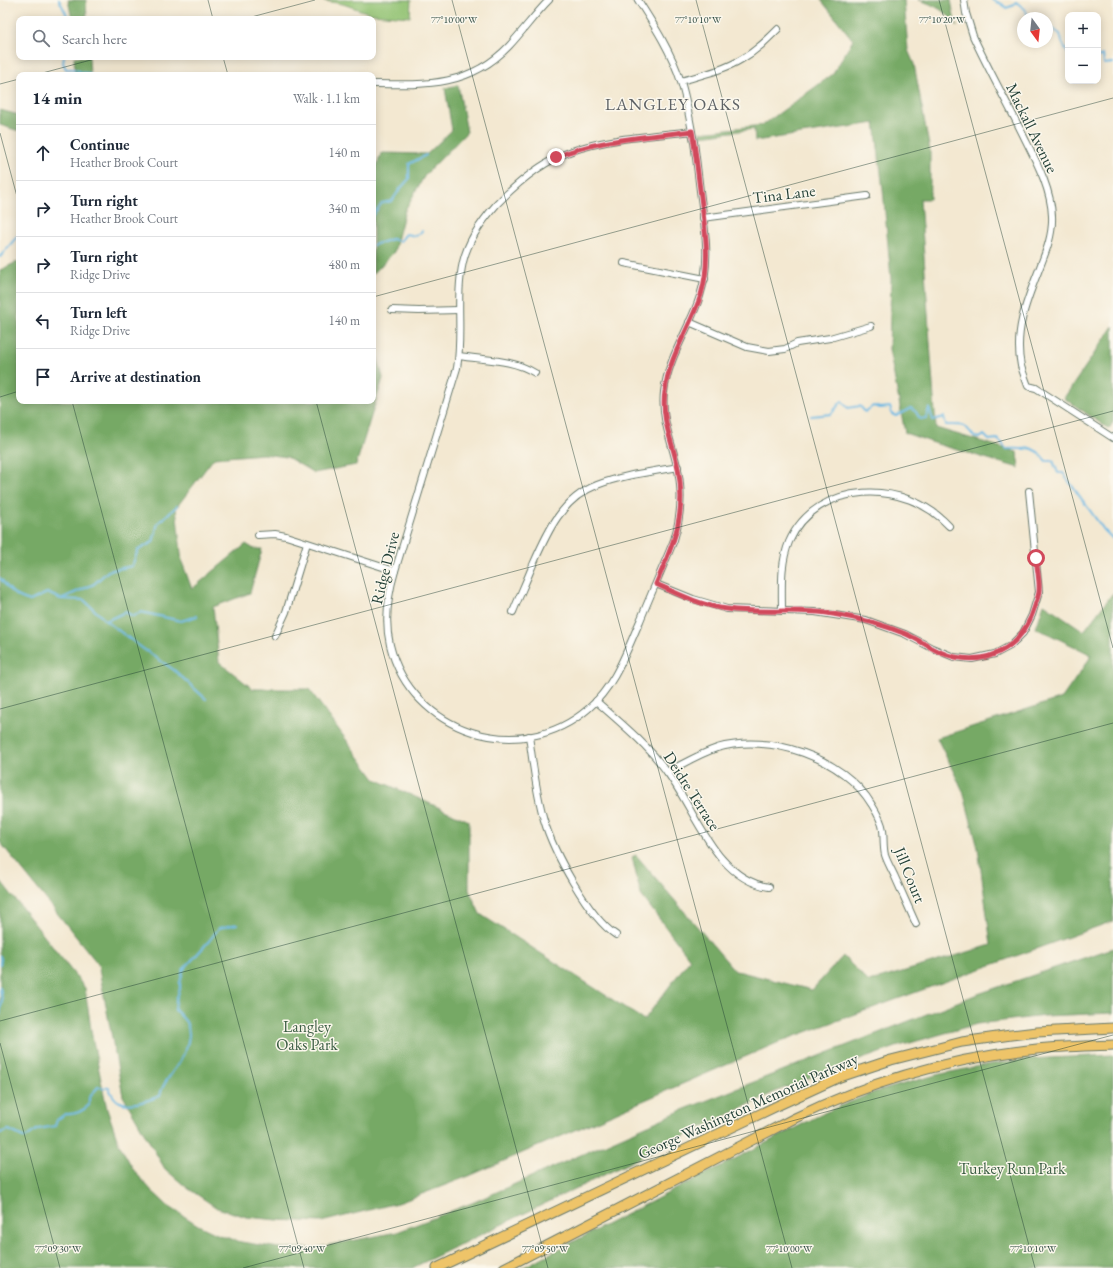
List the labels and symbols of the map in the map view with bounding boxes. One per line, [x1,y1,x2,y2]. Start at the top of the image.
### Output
north arrow [1017,12,1053,48]
text: 77°10'00"W [431,13,478,26]
text: 77°10'10"W [675,13,722,26]
text: 77°10'20"W [919,13,966,26]
street label: Mackall Avenue [1001,79,1063,177]
district label: LANGLEY OAKS [605,93,741,115]
route end [547,148,565,166]
street label: Tina Lane [751,180,817,208]
street label: Ridge Drive [366,530,404,606]
route start [1027,549,1045,567]
street label: Deidre Terrace [659,748,725,834]
street label: Jill Court [889,842,931,906]
park label: Langley Oaks Park [276,1016,338,1055]
street label: George Washington Memorial Parkway [635,1047,862,1164]
park label: Turkey Run Park [958,1158,1066,1179]
text: 77°09'30"W [35,1242,82,1255]
text: 77°09'40"W [279,1242,326,1255]
text: 77°09'50"W [522,1242,569,1255]
text: 77°10'00"W [766,1242,813,1255]
text: 77°10'10"W [1010,1242,1057,1255]

